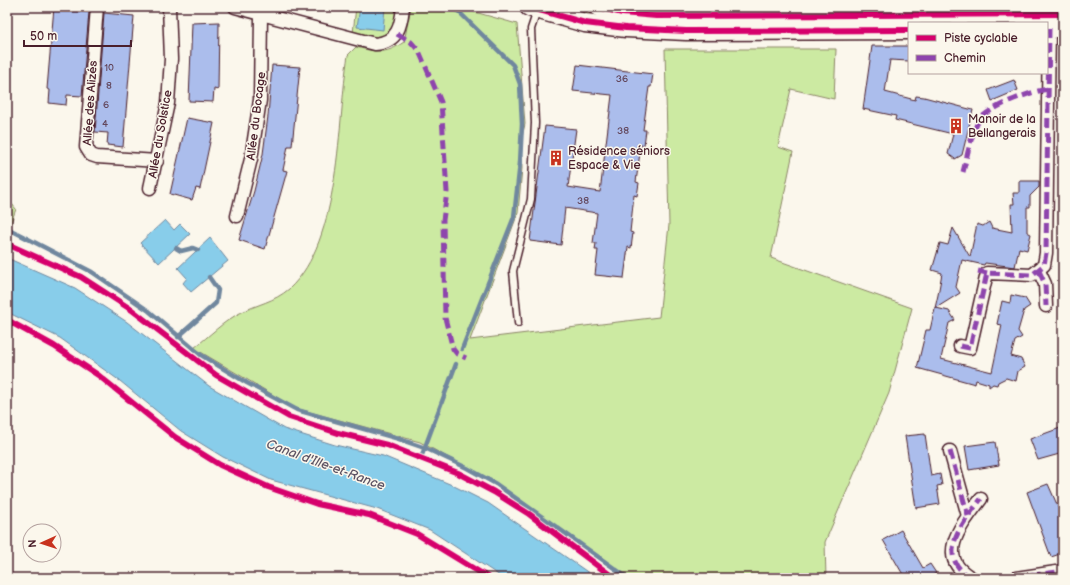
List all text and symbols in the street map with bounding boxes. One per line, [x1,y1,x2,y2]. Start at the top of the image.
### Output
scale bar [24,22,131,48]
legend [908,22,1048,74]
text: 50 m [30,29,57,44]
text: Piste cyclable [944,31,1018,46]
text: Chemin [944,51,986,66]
street label: Allée des Alizés [80,60,101,146]
house number: 10 [104,62,114,74]
street label: Allée du Bocage [244,71,269,161]
house number: 36 [616,73,628,85]
house number: 8 [106,80,112,92]
street label: Allée du Solstice [145,89,176,179]
house number: 6 [103,99,109,111]
place label: Manoir de la Bellangerais [968,112,1036,141]
building icon: Manoir de la Bellangerais [947,117,965,135]
house number: 4 [102,118,108,130]
house number: 38 [617,125,629,137]
place label: Résidence séniors Espace & Vie [568,144,670,173]
building icon: Résidence séniors Espace & Vie [547,149,565,167]
house number: 38 [577,195,589,207]
water label: Canal d'Ille-et-Rance [264,436,388,494]
north arrow [22,523,62,563]
text: N [26,539,39,548]

